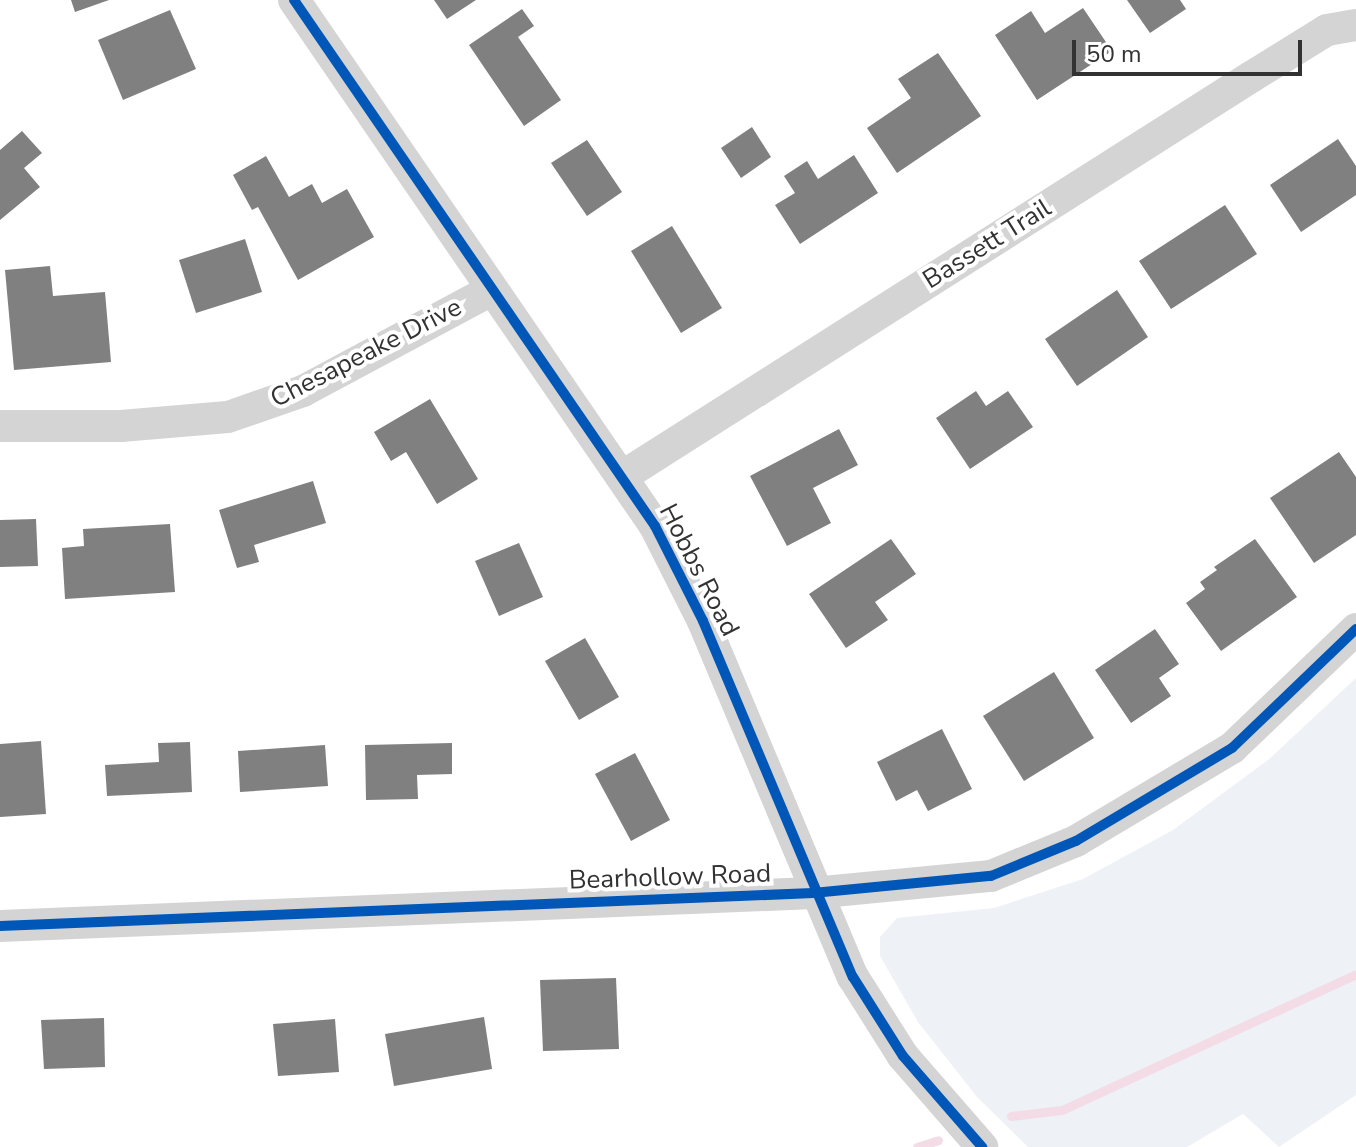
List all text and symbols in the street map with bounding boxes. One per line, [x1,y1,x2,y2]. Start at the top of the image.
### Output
scale bar [1076,24,1306,74]
text: 50 m [1086,38,1142,70]
street label: Bassett Trail [917,192,1057,296]
street label: Chesapeake Drive [265,291,467,415]
street label: Hobbs Road [652,499,746,641]
street label: Bearhollow Road [568,858,772,896]

